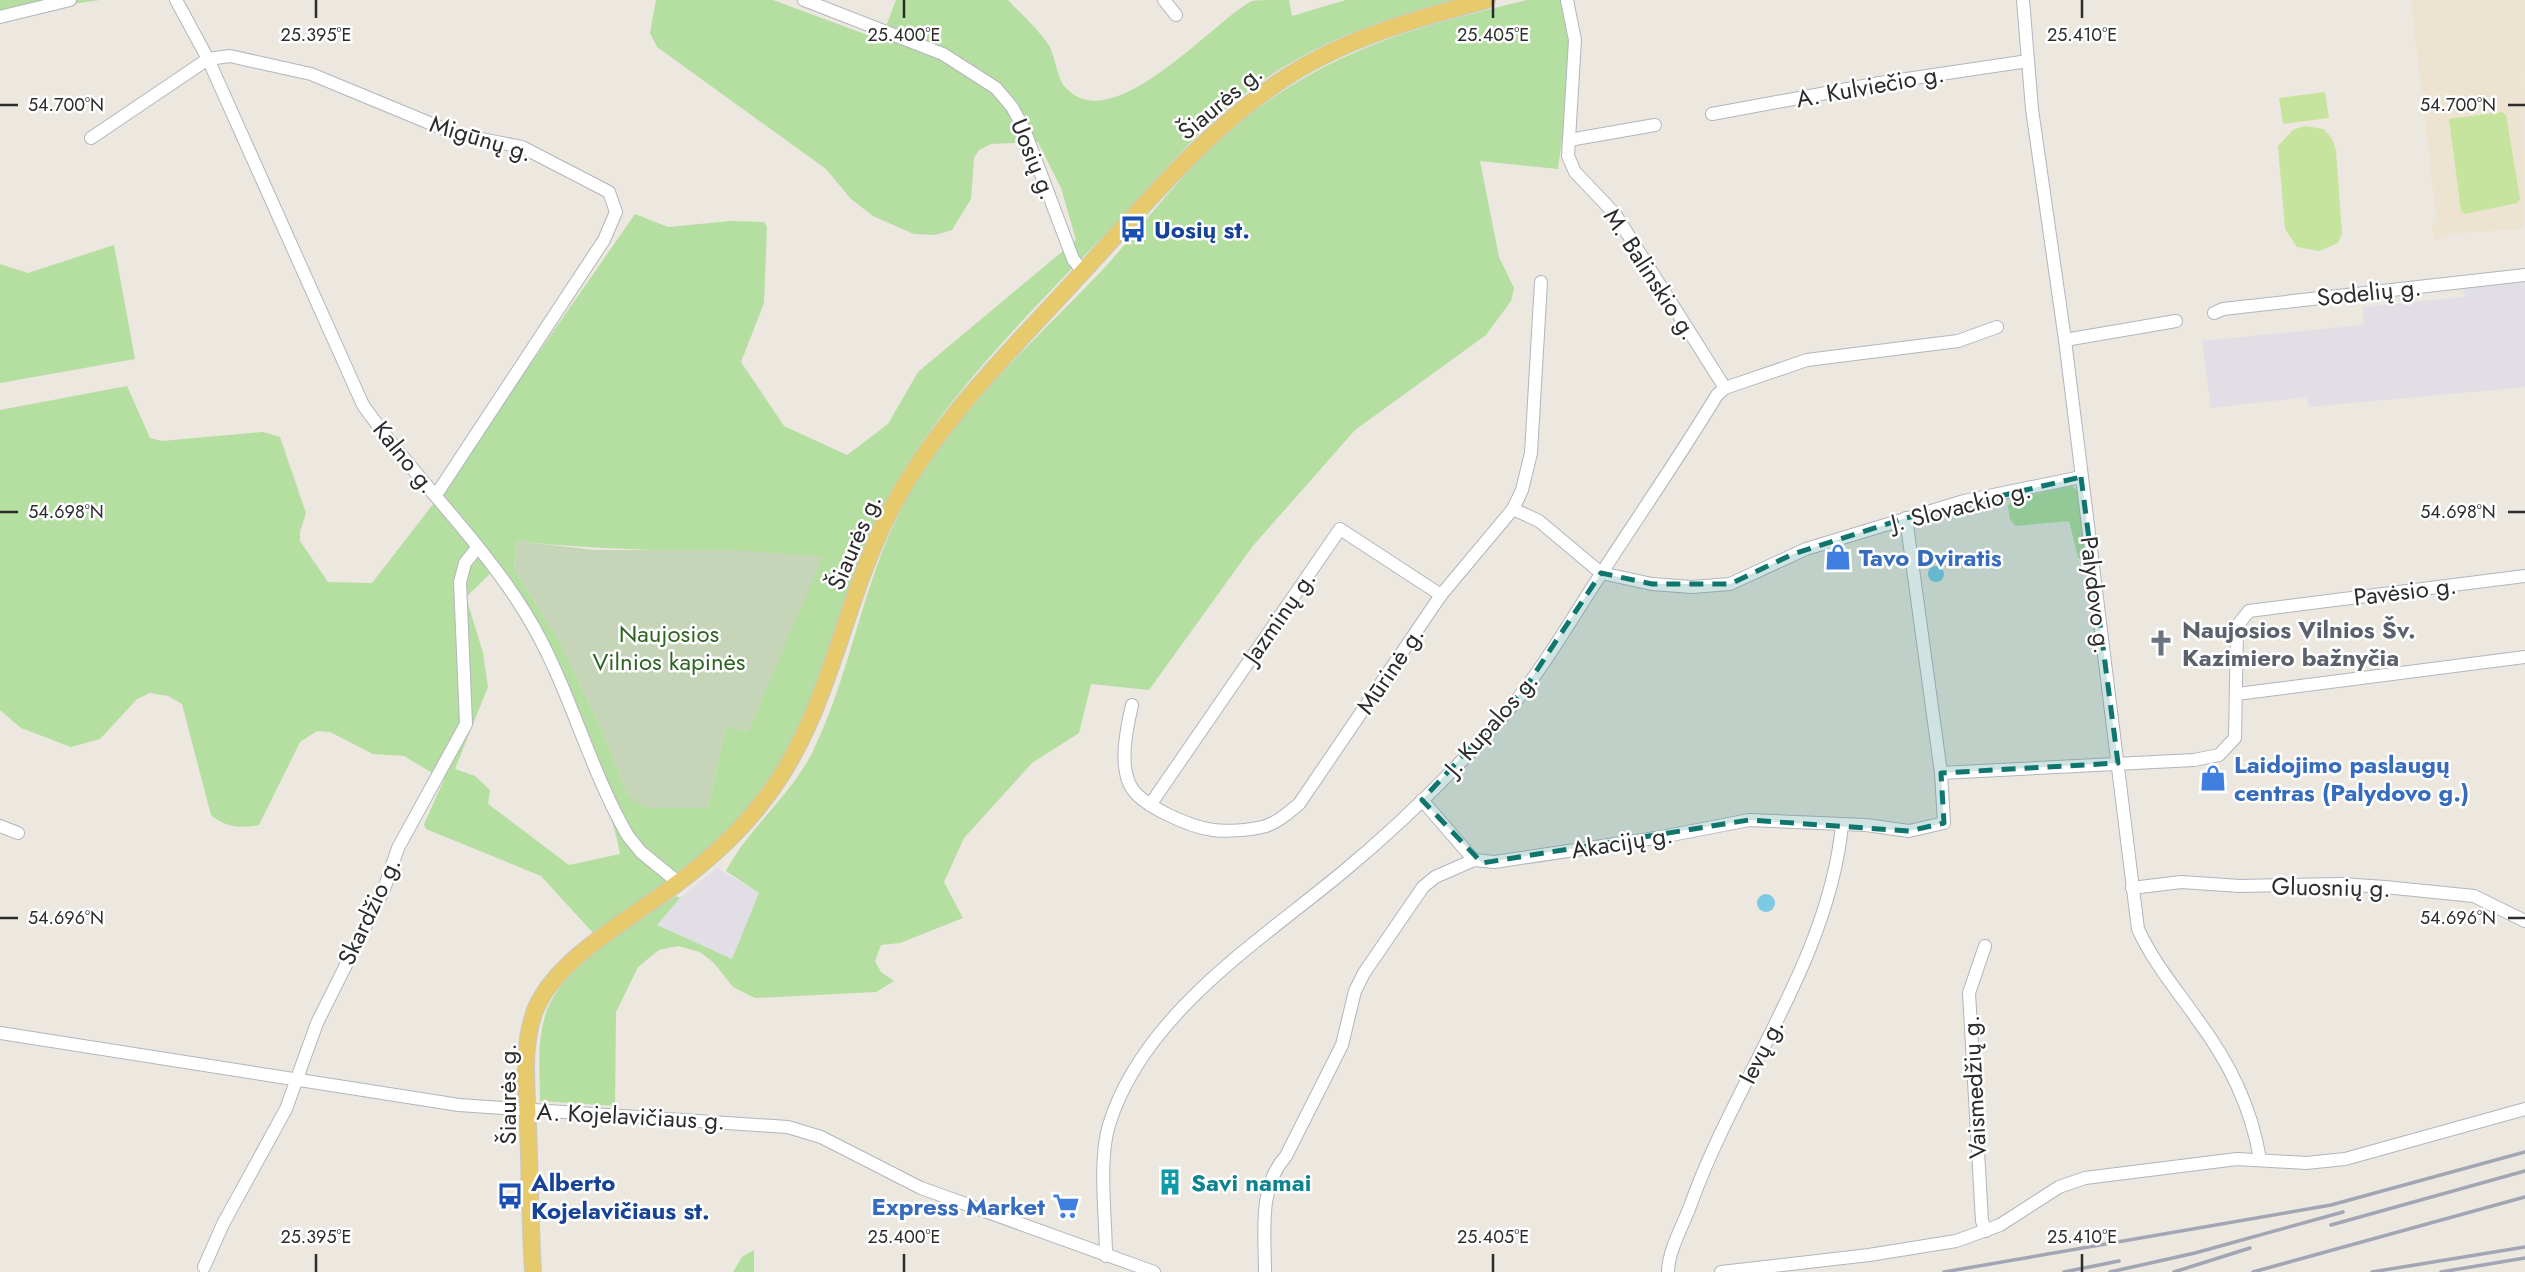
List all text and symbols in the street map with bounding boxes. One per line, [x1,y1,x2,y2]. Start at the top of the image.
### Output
text: 25.395°E [280,22,352,48]
text: 25.400°E [868,22,940,48]
text: 25.405°E [1457,22,1529,48]
text: 25.410°E [2047,22,2117,48]
street label: Šiaurės g. [1170,56,1270,148]
street label: A. Kulviečio g. [1793,56,1947,116]
text: 54.700°N [28,92,104,118]
text: 54.700°N [2420,92,2496,118]
street label: Migūnų g. [426,106,536,170]
street label: Uosių g. [1002,113,1066,205]
street label: M. Balinskio g. [1595,201,1707,347]
place label: Uosių st. [1154,212,1250,247]
bus stop icon: Uosių st. [1118,214,1148,244]
street label: Sodelių g. [2315,269,2423,315]
street label: Kalno g. [365,413,445,501]
street label: J. Slovackio g. [1884,472,2035,541]
street label: Šiaurės g. [818,488,890,596]
text: 54.698°N [28,499,104,525]
text: 54.698°N [2420,499,2496,525]
street label: Palydovo g. [2071,534,2121,656]
place label: Tavo Dviratis [1859,540,2002,575]
shop icon: Tavo Dviratis [1823,542,1853,572]
street label: Jazminų g. [1232,563,1324,673]
street label: Pavėsio g. [2351,567,2459,615]
place label: Naujosios Vilnios Šv. Kazimiero bažnyčia [2182,612,2416,675]
park label: Naujosios Vilnios kapinės [592,616,746,679]
street label: Mūrinė g. [1348,619,1432,721]
church icon: Naujosios Vilnios Šv. Kazimiero bažnyčia [2146,628,2176,658]
street label: J. Kupalos g. [1434,665,1546,786]
place label: Laidojimo paslaugų centras (Palydovo g.) [2234,747,2469,810]
shop icon: Laidojimo paslaugų centras (Palydovo g.) [2198,763,2228,793]
street label: Akacijų g. [1569,817,1675,867]
street label: Skardžio g. [329,851,409,971]
street label: Gluosnių g. [2271,868,2391,906]
text: 54.696°N [28,905,104,931]
text: 54.696°N [2420,905,2496,931]
street label: Ievų g. [1730,1012,1792,1090]
street label: Vaismedžių g. [1953,1014,1995,1160]
street label: Šiaurės g. [490,1043,525,1145]
street label: A. Kojelavičiaus g. [536,1094,726,1138]
place label: Alberto Kojelavičiaus st. [530,1165,710,1228]
place label: Savi namai [1191,1165,1311,1200]
building icon: Savi namai [1155,1167,1185,1197]
bus stop icon: Alberto Kojelavičiaus st. [495,1181,525,1211]
place label: Express Market [872,1189,1045,1224]
supermarket icon: Express Market [1051,1191,1081,1221]
text: 25.395°E [280,1224,352,1250]
text: 25.400°E [868,1224,940,1250]
text: 25.405°E [1457,1224,1529,1250]
text: 25.410°E [2047,1224,2117,1250]

